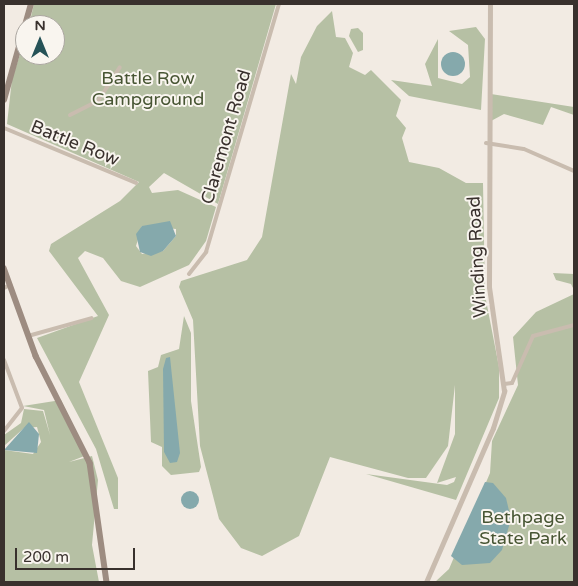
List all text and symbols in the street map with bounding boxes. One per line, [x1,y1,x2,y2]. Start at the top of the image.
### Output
north arrow [15,15,65,65]
text: N [34,17,46,34]
street label: Claremont Road [196,67,256,207]
park label: Battle Row Campground [92,68,204,110]
street label: Battle Row [28,115,122,171]
street label: Winding Road [463,196,491,318]
park label: Bethpage State Park [479,507,567,550]
scale bar [18,538,138,570]
text: 200 m [23,548,69,566]

